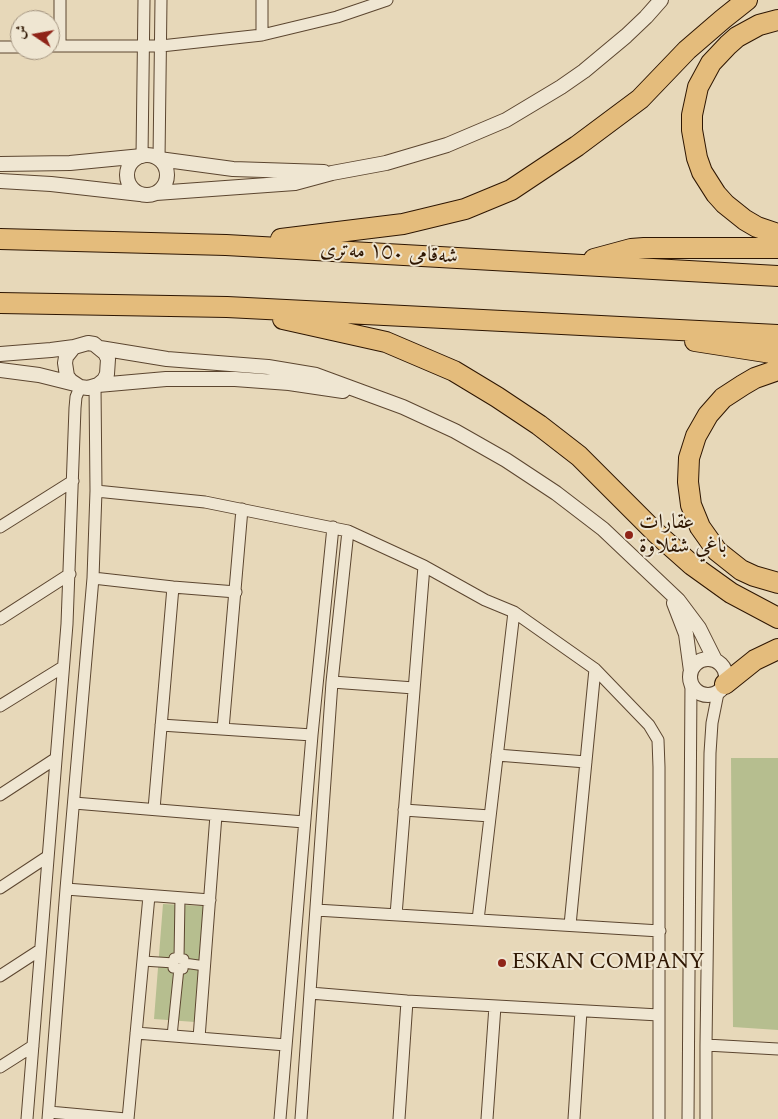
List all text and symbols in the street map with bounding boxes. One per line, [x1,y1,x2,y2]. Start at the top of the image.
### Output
north arrow [10,10,60,60]
text: ش [10,23,32,41]
street label: شەقامی ١٥٠ مەتری [319,238,459,270]
place label: عقارات باغي شقلاوة [639,510,726,560]
marker: عقارات باغي شقلاوة [623,529,635,541]
place label: ESKAN COMPANY [512,950,705,976]
marker: ESKAN COMPANY [496,957,508,969]

